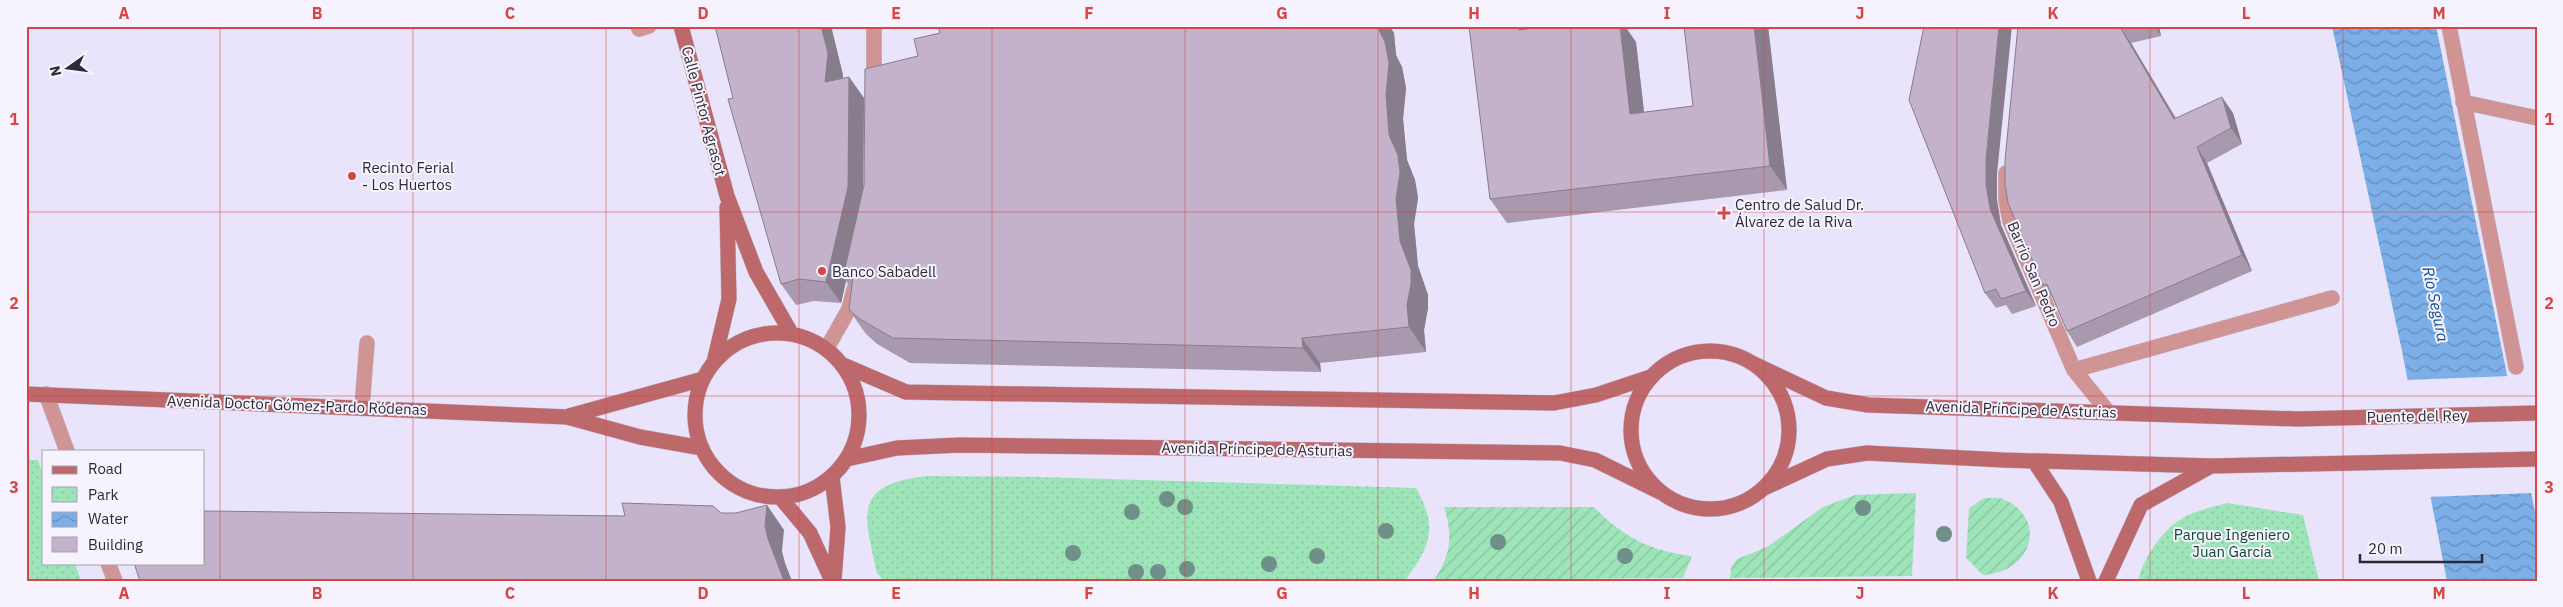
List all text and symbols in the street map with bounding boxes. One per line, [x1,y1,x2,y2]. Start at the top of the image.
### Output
text: A [119,3,130,23]
text: B [312,3,323,23]
text: C [505,3,515,23]
text: D [697,3,709,23]
text: E [891,3,901,23]
text: F [1084,3,1094,23]
text: G [1276,3,1288,23]
text: H [1468,3,1480,23]
text: I [1664,3,1671,23]
text: J [1856,3,1864,23]
text: K [2047,3,2059,23]
text: L [2242,3,2250,23]
text: M [2432,3,2446,23]
north arrow [42,42,92,92]
street label: Calle Pintor Agrasot [678,44,730,178]
text: N [45,64,65,78]
text: 1 [9,109,19,129]
text: 1 [2544,109,2554,129]
place label: Recinto Ferial - Los Huertos [362,158,454,194]
marker: Recinto Ferial - Los Huertos [346,170,358,182]
place label: Centro de Salud Dr. Álvarez de la Riva [1735,195,1864,231]
marker: Centro de Salud Dr. Álvarez de la Riva [1717,206,1731,220]
street label: Barrio San Pedro [2003,218,2065,330]
place label: Banco Sabadell [832,262,936,281]
marker: Banco Sabadell [816,265,828,277]
water label: Río Segura [2418,265,2454,343]
text: 2 [9,293,19,313]
text: 2 [2544,293,2554,313]
street label: Avenida Doctor Gómez-Pardo Ródenas [167,391,427,419]
street label: Avenida Príncipe de Asturias [1925,396,2117,422]
street label: Puente del Rey [2366,406,2468,426]
street label: Avenida Príncipe de Asturias [1161,438,1353,460]
legend [42,450,205,564]
text: Road [88,459,123,478]
text: 3 [9,477,19,497]
text: 3 [2544,477,2554,497]
text: Park [88,485,118,504]
text: Water [88,509,129,528]
park label: Parque Ingeniero Juan García [2174,525,2290,561]
scale bar [2360,532,2483,564]
text: Building [88,535,143,554]
text: 20 m [2368,539,2403,558]
text: A [119,583,130,603]
text: B [312,583,323,603]
text: C [505,583,515,603]
text: D [697,583,709,603]
text: E [891,583,901,603]
text: F [1084,583,1094,603]
text: G [1276,583,1288,603]
text: H [1468,583,1480,603]
text: I [1664,583,1671,603]
text: J [1856,583,1864,603]
text: K [2047,583,2059,603]
text: L [2242,583,2250,603]
text: M [2432,583,2446,603]

